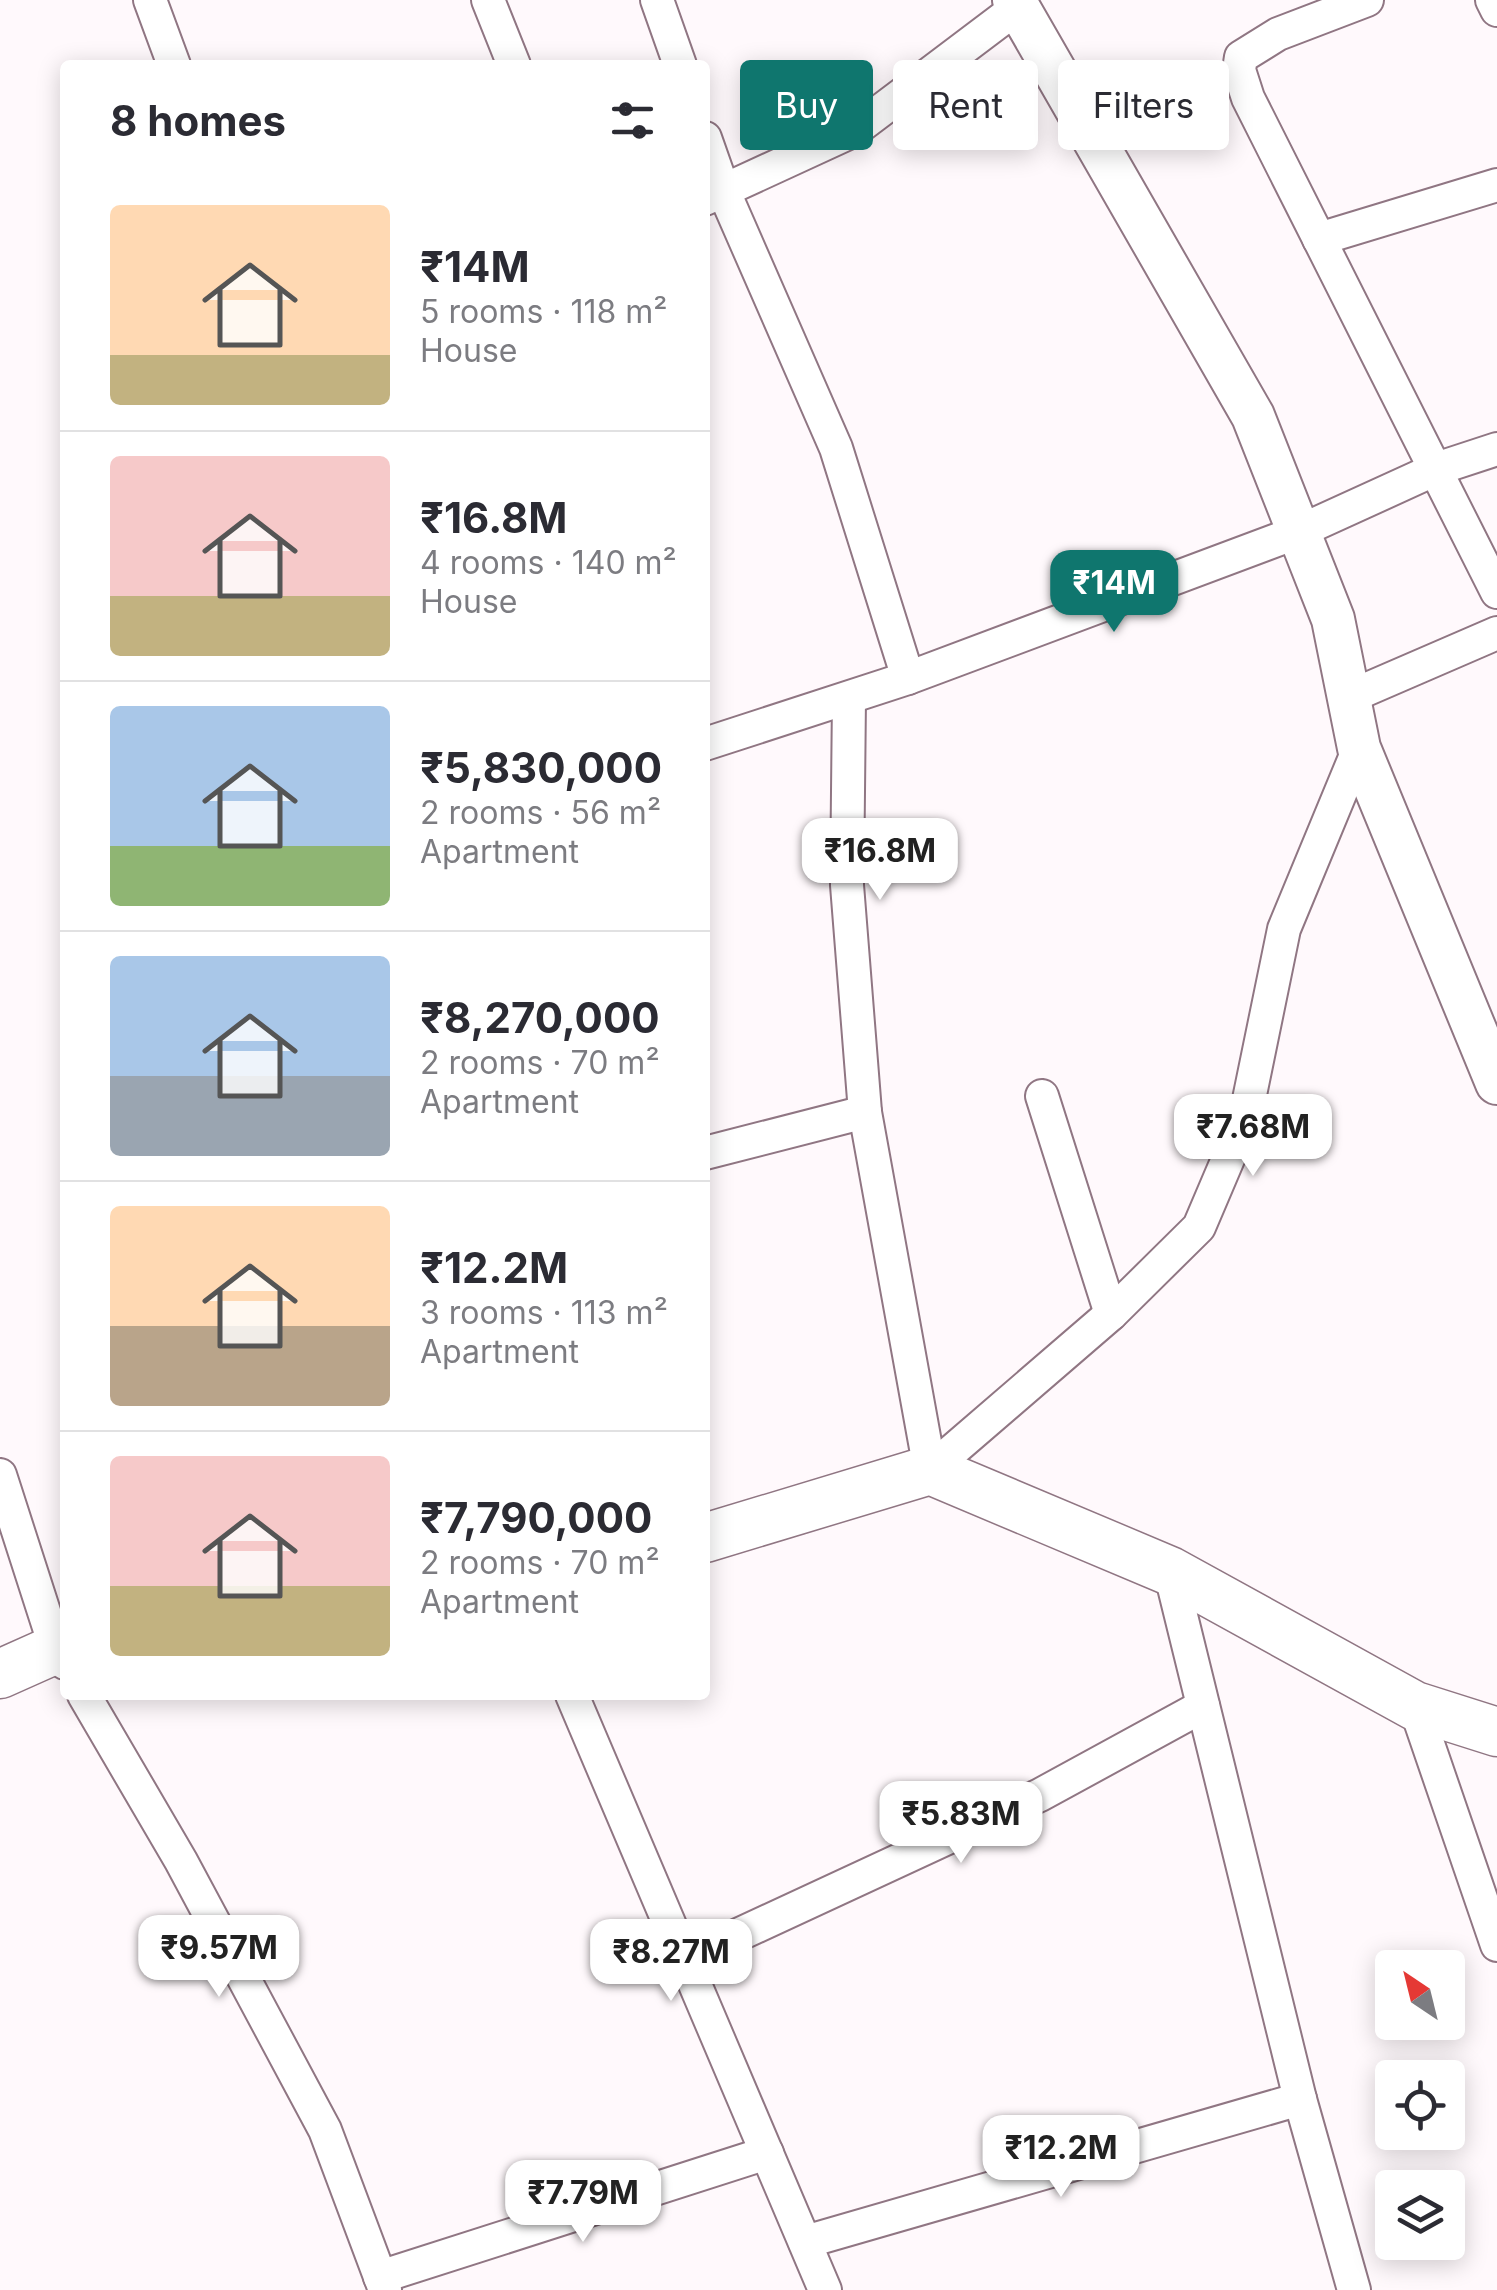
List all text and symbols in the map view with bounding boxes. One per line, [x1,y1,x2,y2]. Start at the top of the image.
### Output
chip: Buy [740,60,873,150]
chip: Rent [893,60,1038,150]
chip: Filters [1058,60,1229,150]
icon: filters [605,93,660,148]
text: 8 homes [110,95,286,146]
text: ₹14M [420,241,530,292]
icon: home [190,245,310,365]
text: 5 rooms · 118 m² [420,292,667,331]
text: House [420,331,517,370]
text: ₹16.8M [420,492,567,543]
icon: home [190,496,310,616]
text: 4 rooms · 140 m² [420,543,677,582]
pin: ₹14M [1055,550,1173,635]
text: ₹14M [1072,563,1156,602]
text: House [420,582,517,621]
text: ₹5,830,000 [420,742,662,793]
icon: home [190,746,310,866]
text: 2 rooms · 56 m² [420,793,661,832]
pin: ₹16.8M [799,818,961,903]
text: ₹16.8M [824,831,936,870]
text: Apartment [420,832,579,871]
text: ₹8,270,000 [420,992,660,1043]
icon: home [190,996,310,1116]
text: 2 rooms · 70 m² [420,1043,660,1082]
text: Apartment [420,1082,579,1121]
pin: ₹7.68M [1172,1094,1334,1179]
text: ₹7.68M [1196,1107,1310,1146]
text: ₹12.2M [420,1242,568,1293]
icon: home [190,1246,310,1366]
text: 3 rooms · 113 m² [420,1293,668,1332]
text: Apartment [420,1332,579,1371]
text: ₹7,790,000 [420,1492,652,1543]
icon: home [190,1496,310,1616]
text: 2 rooms · 70 m² [420,1543,660,1582]
text: Apartment [420,1582,579,1621]
pin: ₹5.83M [880,1781,1042,1866]
text: ₹5.83M [901,1794,1021,1833]
pin: ₹9.57M [138,1915,300,2000]
pin: ₹8.27M [590,1919,752,2004]
text: ₹9.57M [160,1928,278,1967]
text: ₹8.27M [612,1932,730,1971]
north arrow [1375,1950,1465,2040]
map controls [1375,1950,1465,2260]
button: locate [1375,2060,1465,2150]
pin: ₹12.2M [980,2115,1142,2200]
text: ₹12.2M [1005,2128,1117,2167]
pin: ₹7.79M [502,2160,664,2245]
button: layers [1375,2170,1465,2260]
text: ₹7.79M [527,2173,639,2212]

